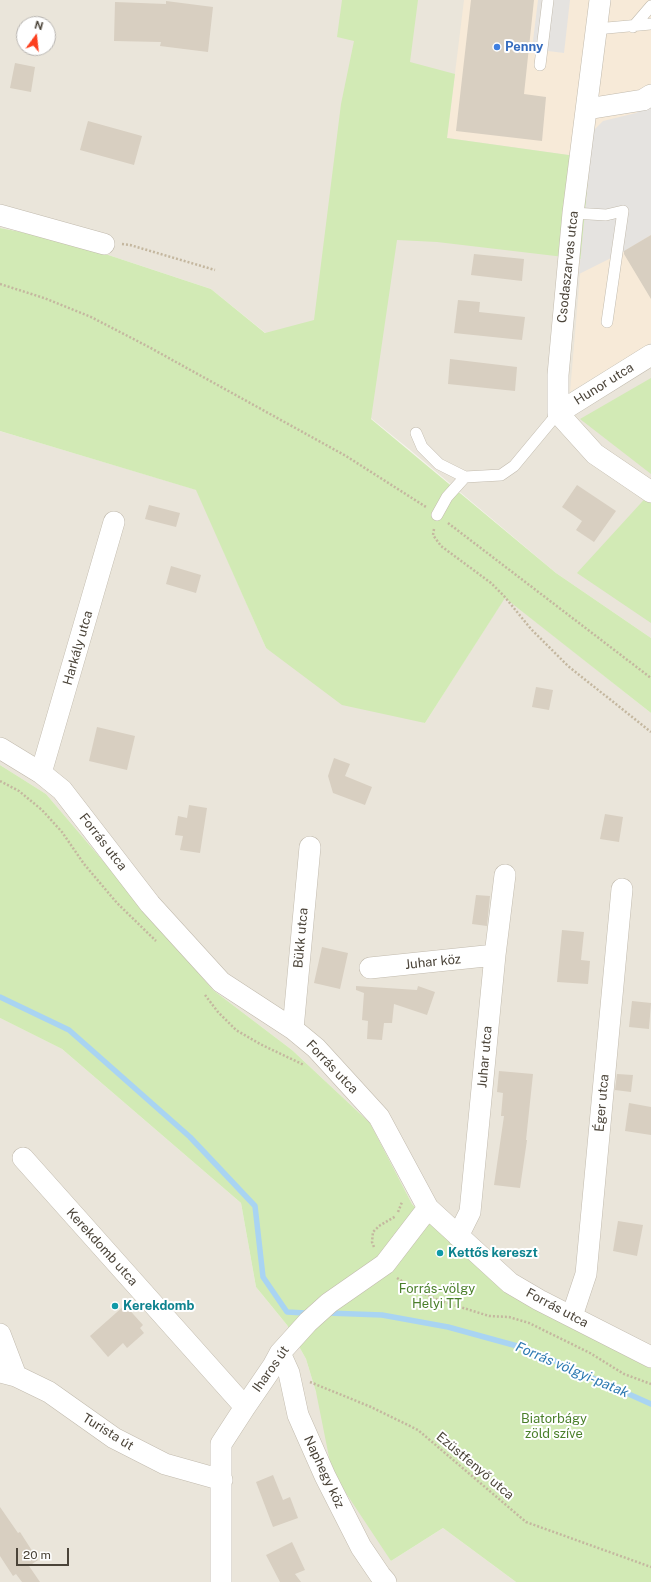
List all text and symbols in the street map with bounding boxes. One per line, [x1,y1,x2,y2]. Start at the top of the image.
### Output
north arrow [16,16,56,56]
text: N [33,18,45,32]
place label: Penny [505,39,543,55]
marker: Penny [492,42,502,52]
street label: Csodaszarvas utca [554,210,582,324]
street label: Hunor utca [571,360,637,408]
street label: Harkály utca [60,609,96,687]
street label: Forrás utca [76,810,130,874]
street label: Bükk utca [291,907,311,969]
street label: Juhar köz [404,951,462,973]
street label: Juhar utca [475,1025,495,1089]
street label: Forrás utca [303,1037,361,1097]
street label: Éger utca [592,1073,612,1133]
street label: Kerekdomb utca [63,1205,141,1289]
place label: Kettős kereszt [448,1245,538,1261]
marker: Kettős kereszt [435,1248,445,1258]
park label: Forrás-völgy Helyi TT [399,1281,475,1312]
street label: Forrás utca [523,1285,591,1331]
place label: Kerekdomb [123,1298,194,1314]
marker: Kerekdomb [110,1301,120,1311]
water label: Forrás völgyi-patak [513,1339,631,1401]
street label: Iharos út [249,1343,293,1395]
street label: Turista út [80,1410,136,1454]
park label: Biatorbágy zöld szíve [521,1411,587,1442]
street label: Ezüstfenyő utca [433,1429,517,1503]
street label: Naphegy köz [300,1433,348,1511]
scale bar [18,1540,71,1566]
text: 20 m [23,1548,51,1562]

